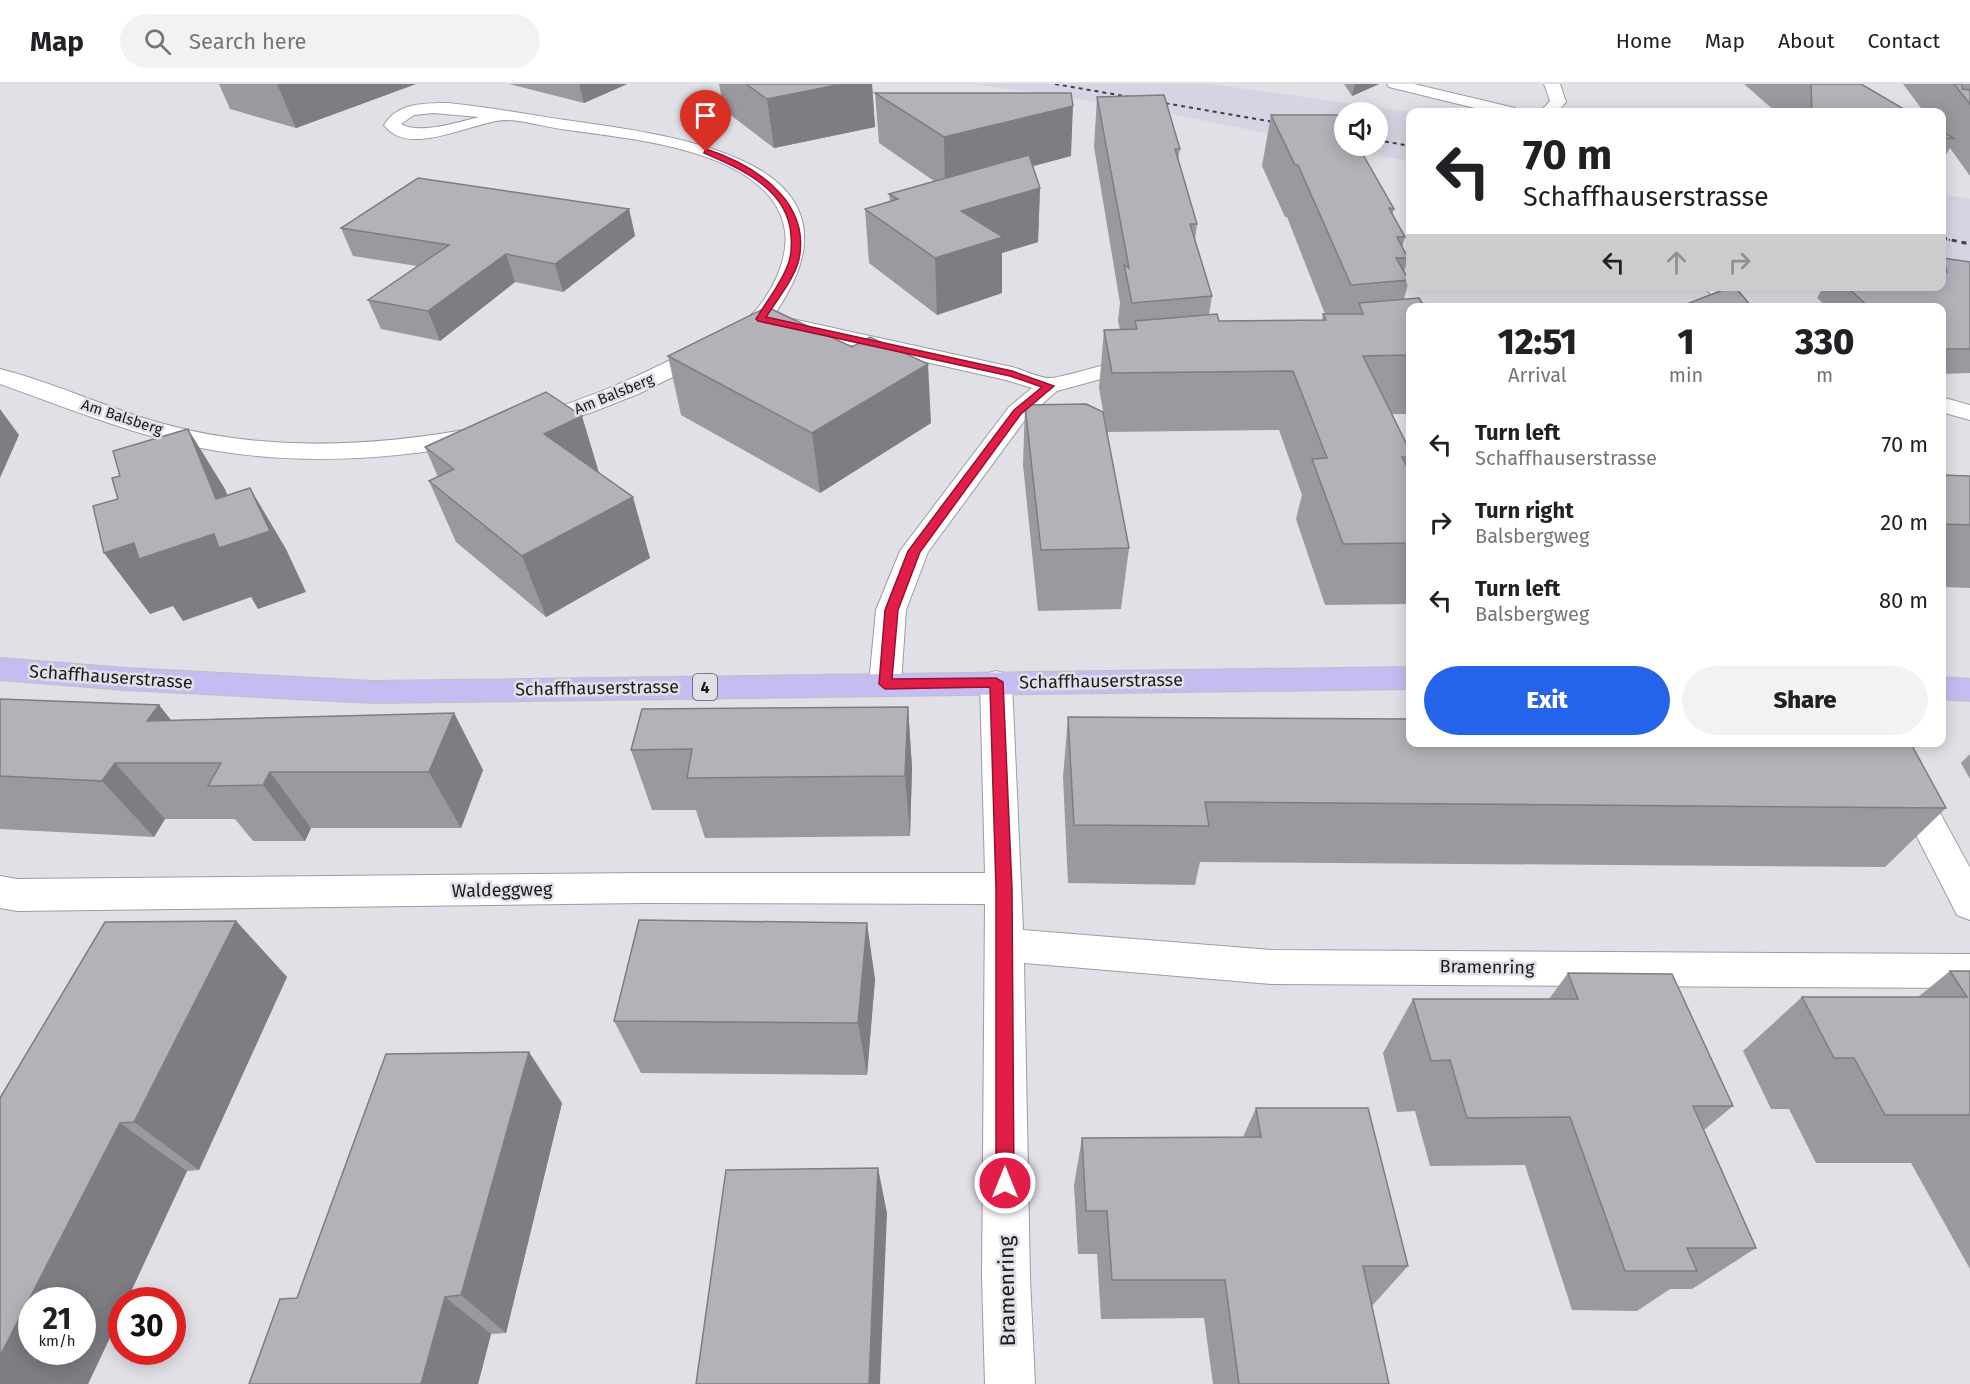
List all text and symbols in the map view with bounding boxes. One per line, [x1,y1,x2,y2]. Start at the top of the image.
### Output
search box [120,14,540,68]
text: Map [30,25,84,58]
icon: search [141,25,174,58]
text: Search here [189,28,307,55]
text: Home [1616,28,1672,54]
text: Map [1705,28,1745,54]
text: About [1778,28,1835,54]
text: Contact [1868,28,1940,54]
pin [680,90,731,152]
icon: arrive [689,99,722,132]
map controls [1334,102,1388,156]
button: sound [1334,102,1388,156]
text: 70 m [1523,130,1612,180]
icon: left [1424,132,1502,210]
text: Schaffhauserstrasse [1523,181,1769,213]
icon: left [1597,246,1630,279]
icon: ahead [1660,246,1693,279]
icon: right [1723,246,1756,279]
text: 12:51 [1498,320,1577,364]
text: 1 [1678,320,1695,364]
text: 330 [1795,320,1854,364]
text: Arrival [1508,363,1567,387]
text: min [1669,363,1703,387]
text: m [1816,363,1833,387]
street label: Am Balsberg [571,370,657,418]
street label: Am Balsberg [79,395,165,439]
text: Turn left [1475,419,1560,446]
icon: left [1424,428,1457,461]
text: 70 m [1882,431,1928,458]
text: Schaffhauserstrasse [1475,446,1657,470]
text: Turn right [1475,497,1574,524]
icon: right [1424,506,1457,539]
text: 20 m [1880,509,1928,536]
text: Balsbergweg [1475,524,1589,548]
text: Turn left [1475,575,1560,602]
icon: left [1424,584,1457,617]
text: 80 m [1879,587,1928,614]
text: Balsbergweg [1475,602,1589,626]
street label: Schaffhauserstrasse [29,660,193,694]
button: Exit [1424,666,1670,735]
button: Share [1682,666,1928,735]
street label: Schaffhauserstrasse [1019,669,1183,693]
road number: 4 [693,674,717,700]
street label: Schaffhauserstrasse [515,676,679,700]
street label: Waldeggweg [452,878,553,902]
street label: Bramenring [1439,955,1535,979]
position arrow [973,1151,1037,1215]
street label: Bramenring [993,1235,1021,1347]
speed limit sign: 30 [108,1287,186,1365]
text: 21 [43,1301,71,1337]
text: km/h [38,1332,76,1350]

